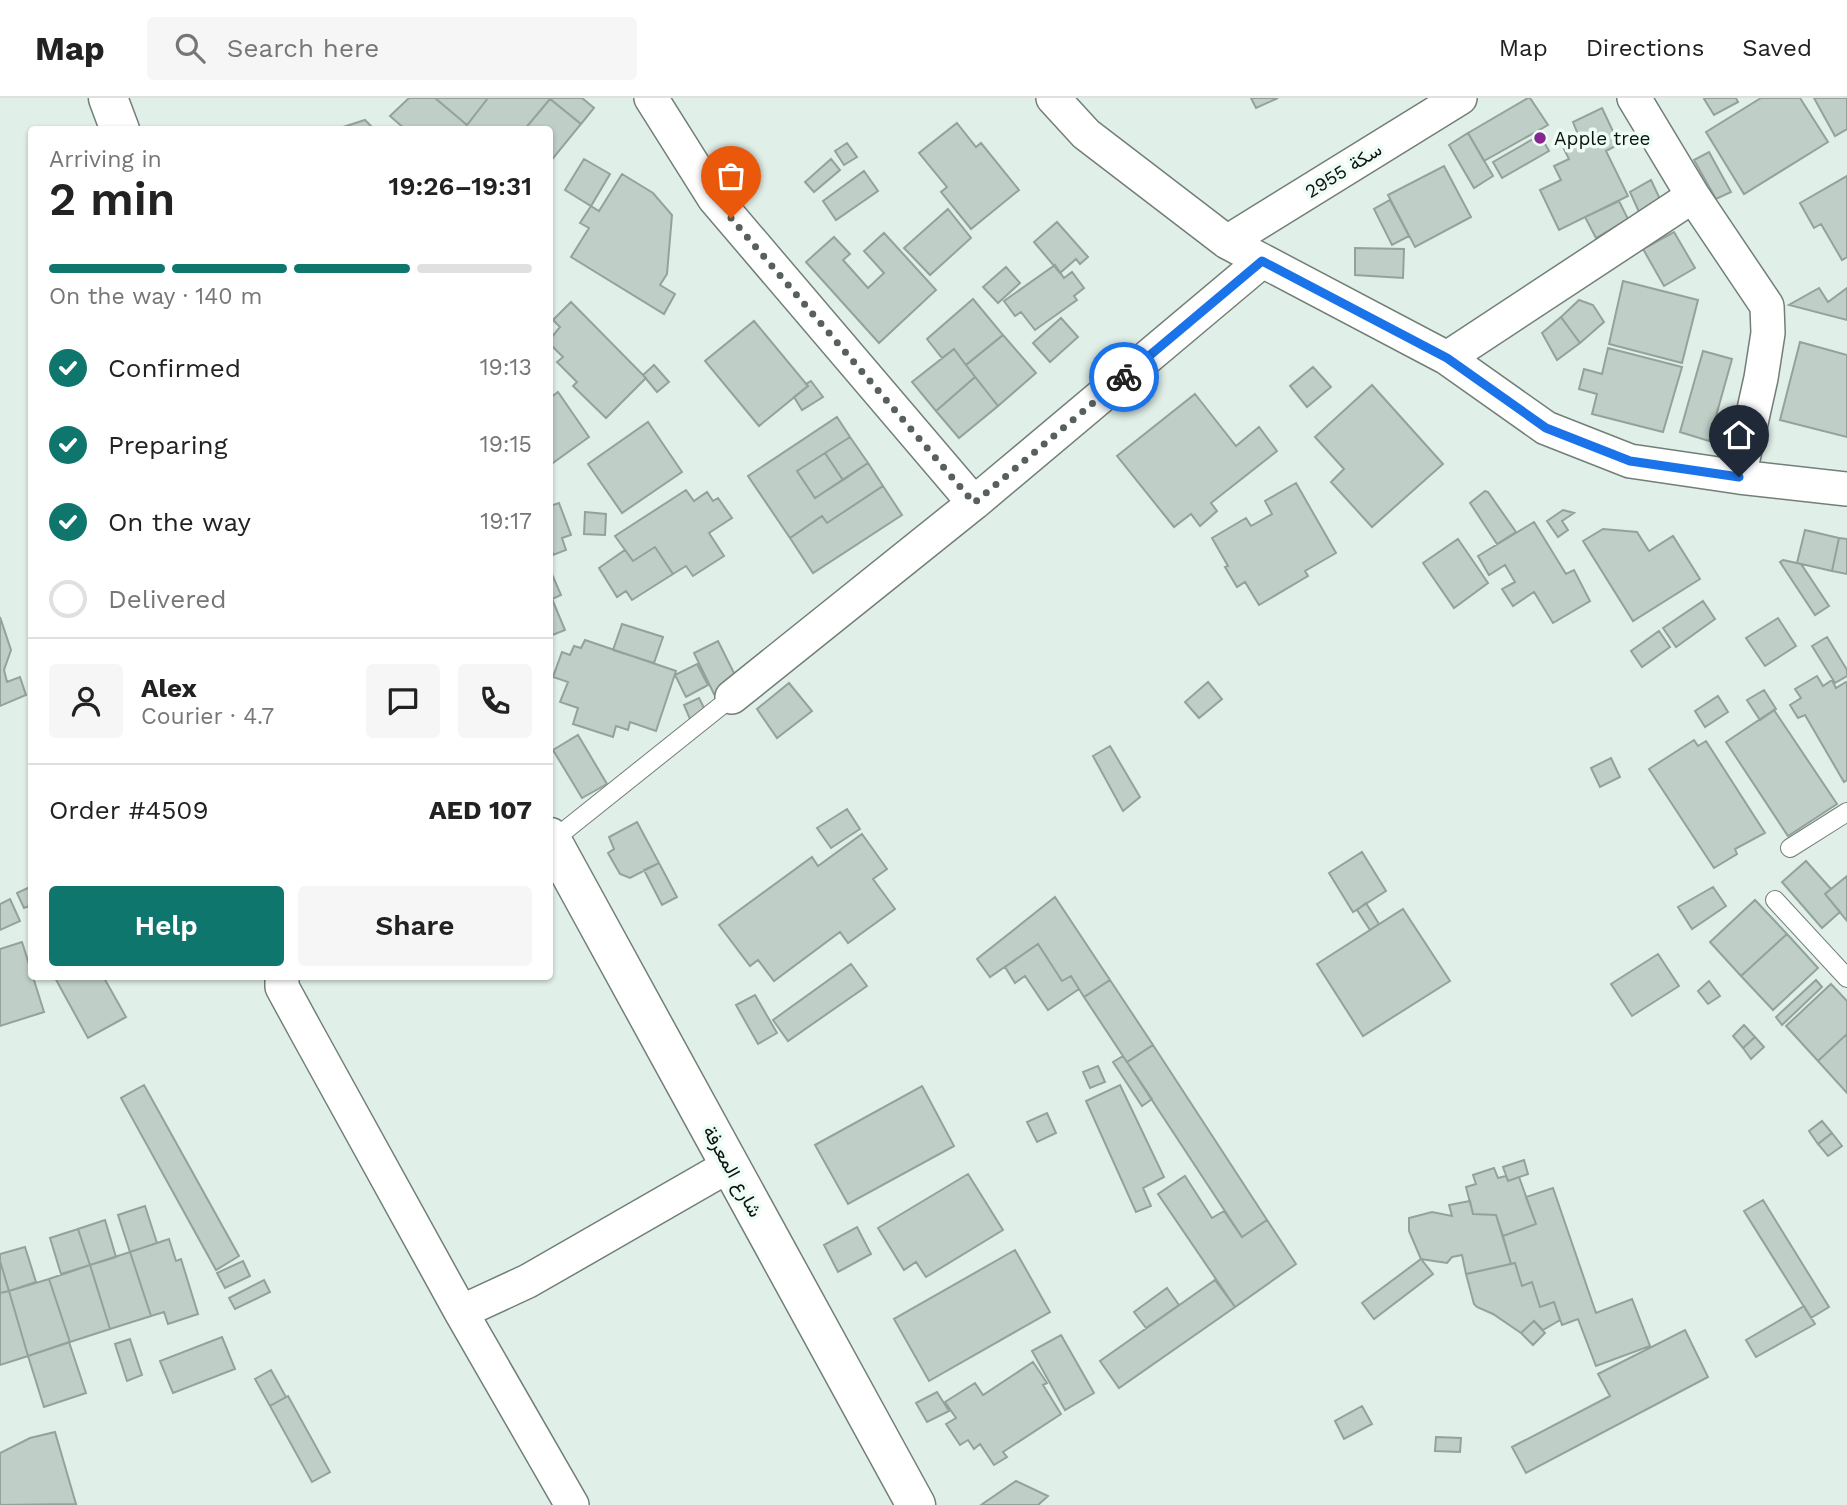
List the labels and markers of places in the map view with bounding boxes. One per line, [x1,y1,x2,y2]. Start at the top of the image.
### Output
place label: Apple tree [1554,127,1651,150]
marker: Apple tree [1532,130,1548,146]
pin [701,146,761,218]
pin [1709,405,1769,477]

